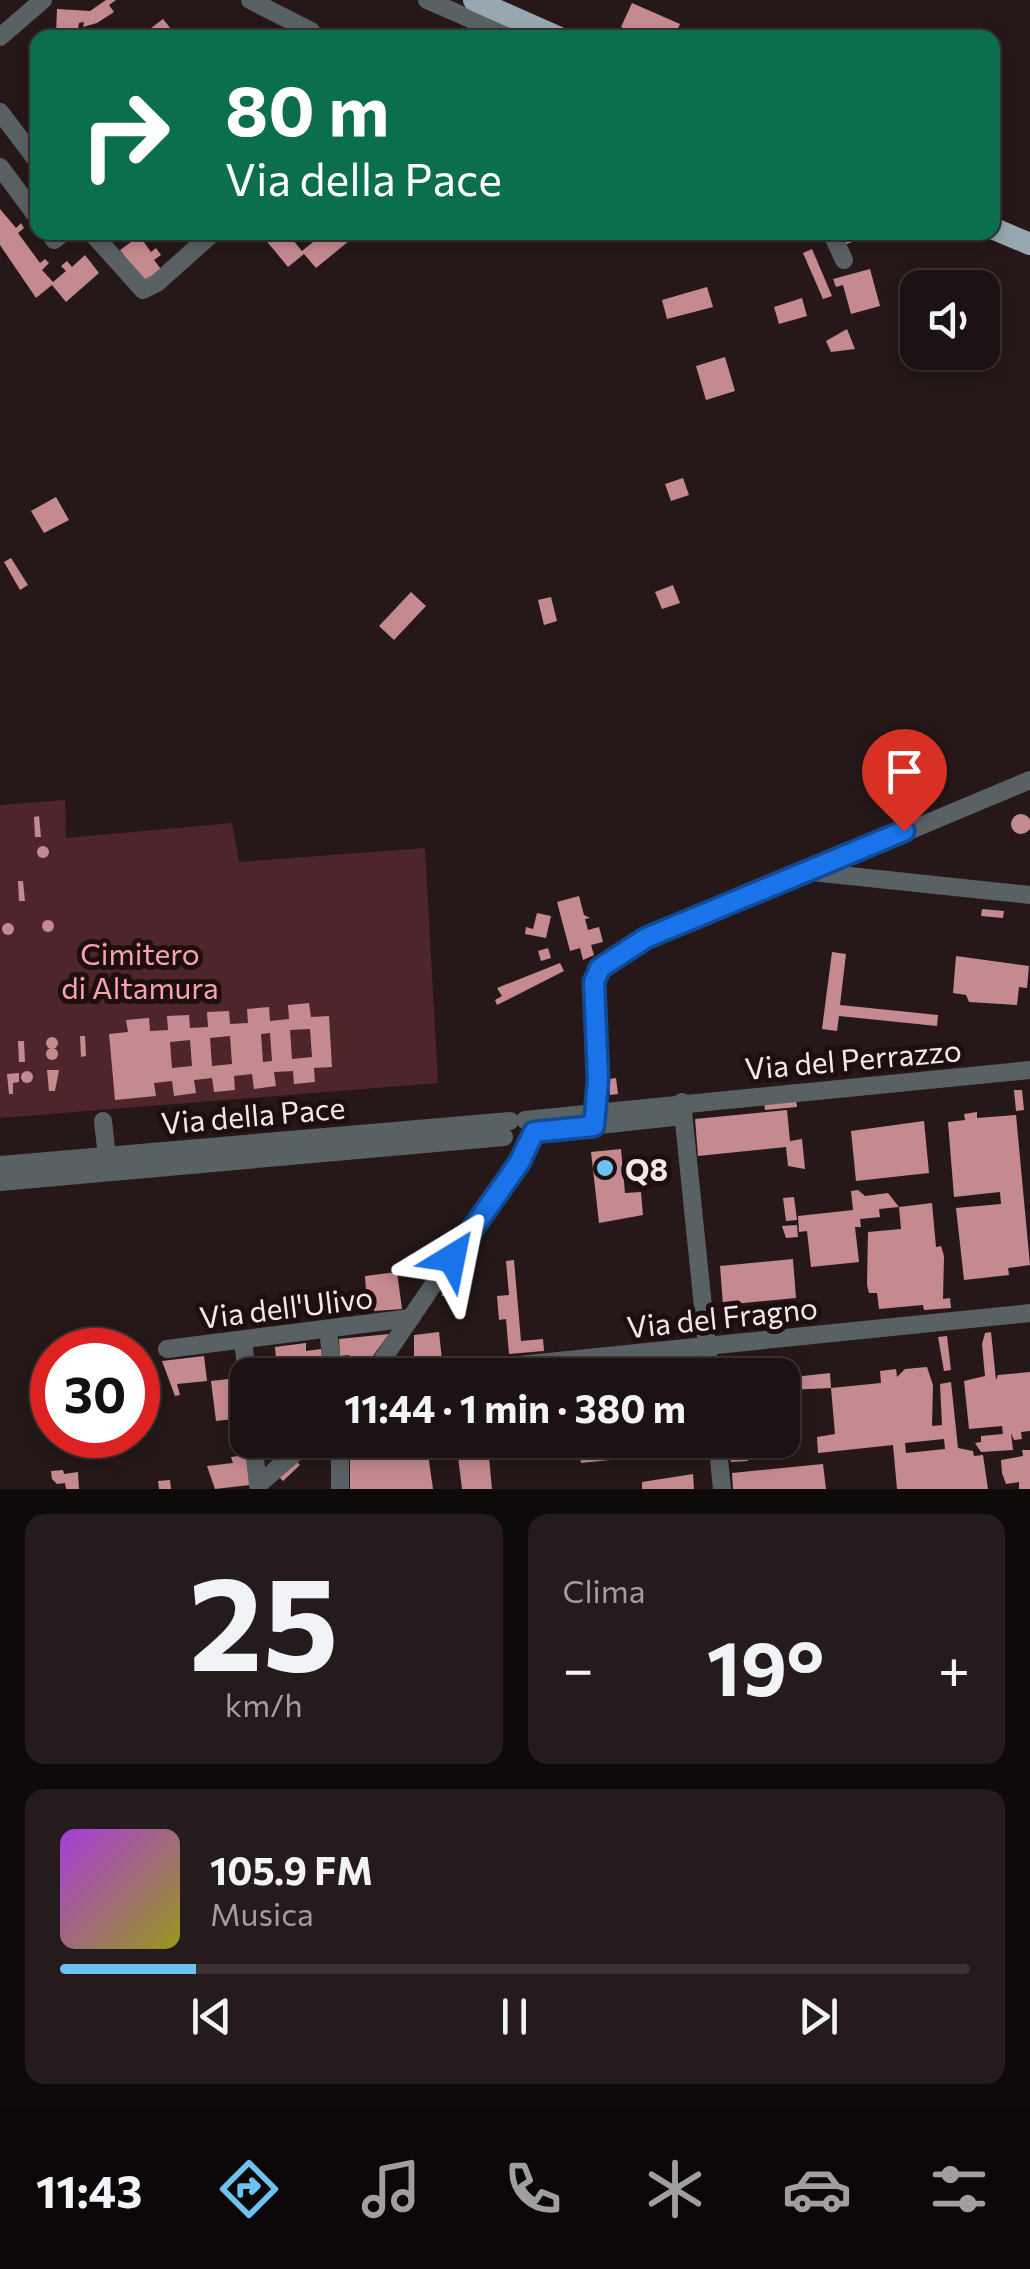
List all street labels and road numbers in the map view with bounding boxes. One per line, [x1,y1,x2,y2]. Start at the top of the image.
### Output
street label: Via del Perrazzo [743,1030,963,1086]
street label: Via della Pace [159,1088,347,1140]
street label: Via dell'Ulivo [197,1277,375,1335]
street label: Via del Fragno [625,1288,819,1344]

